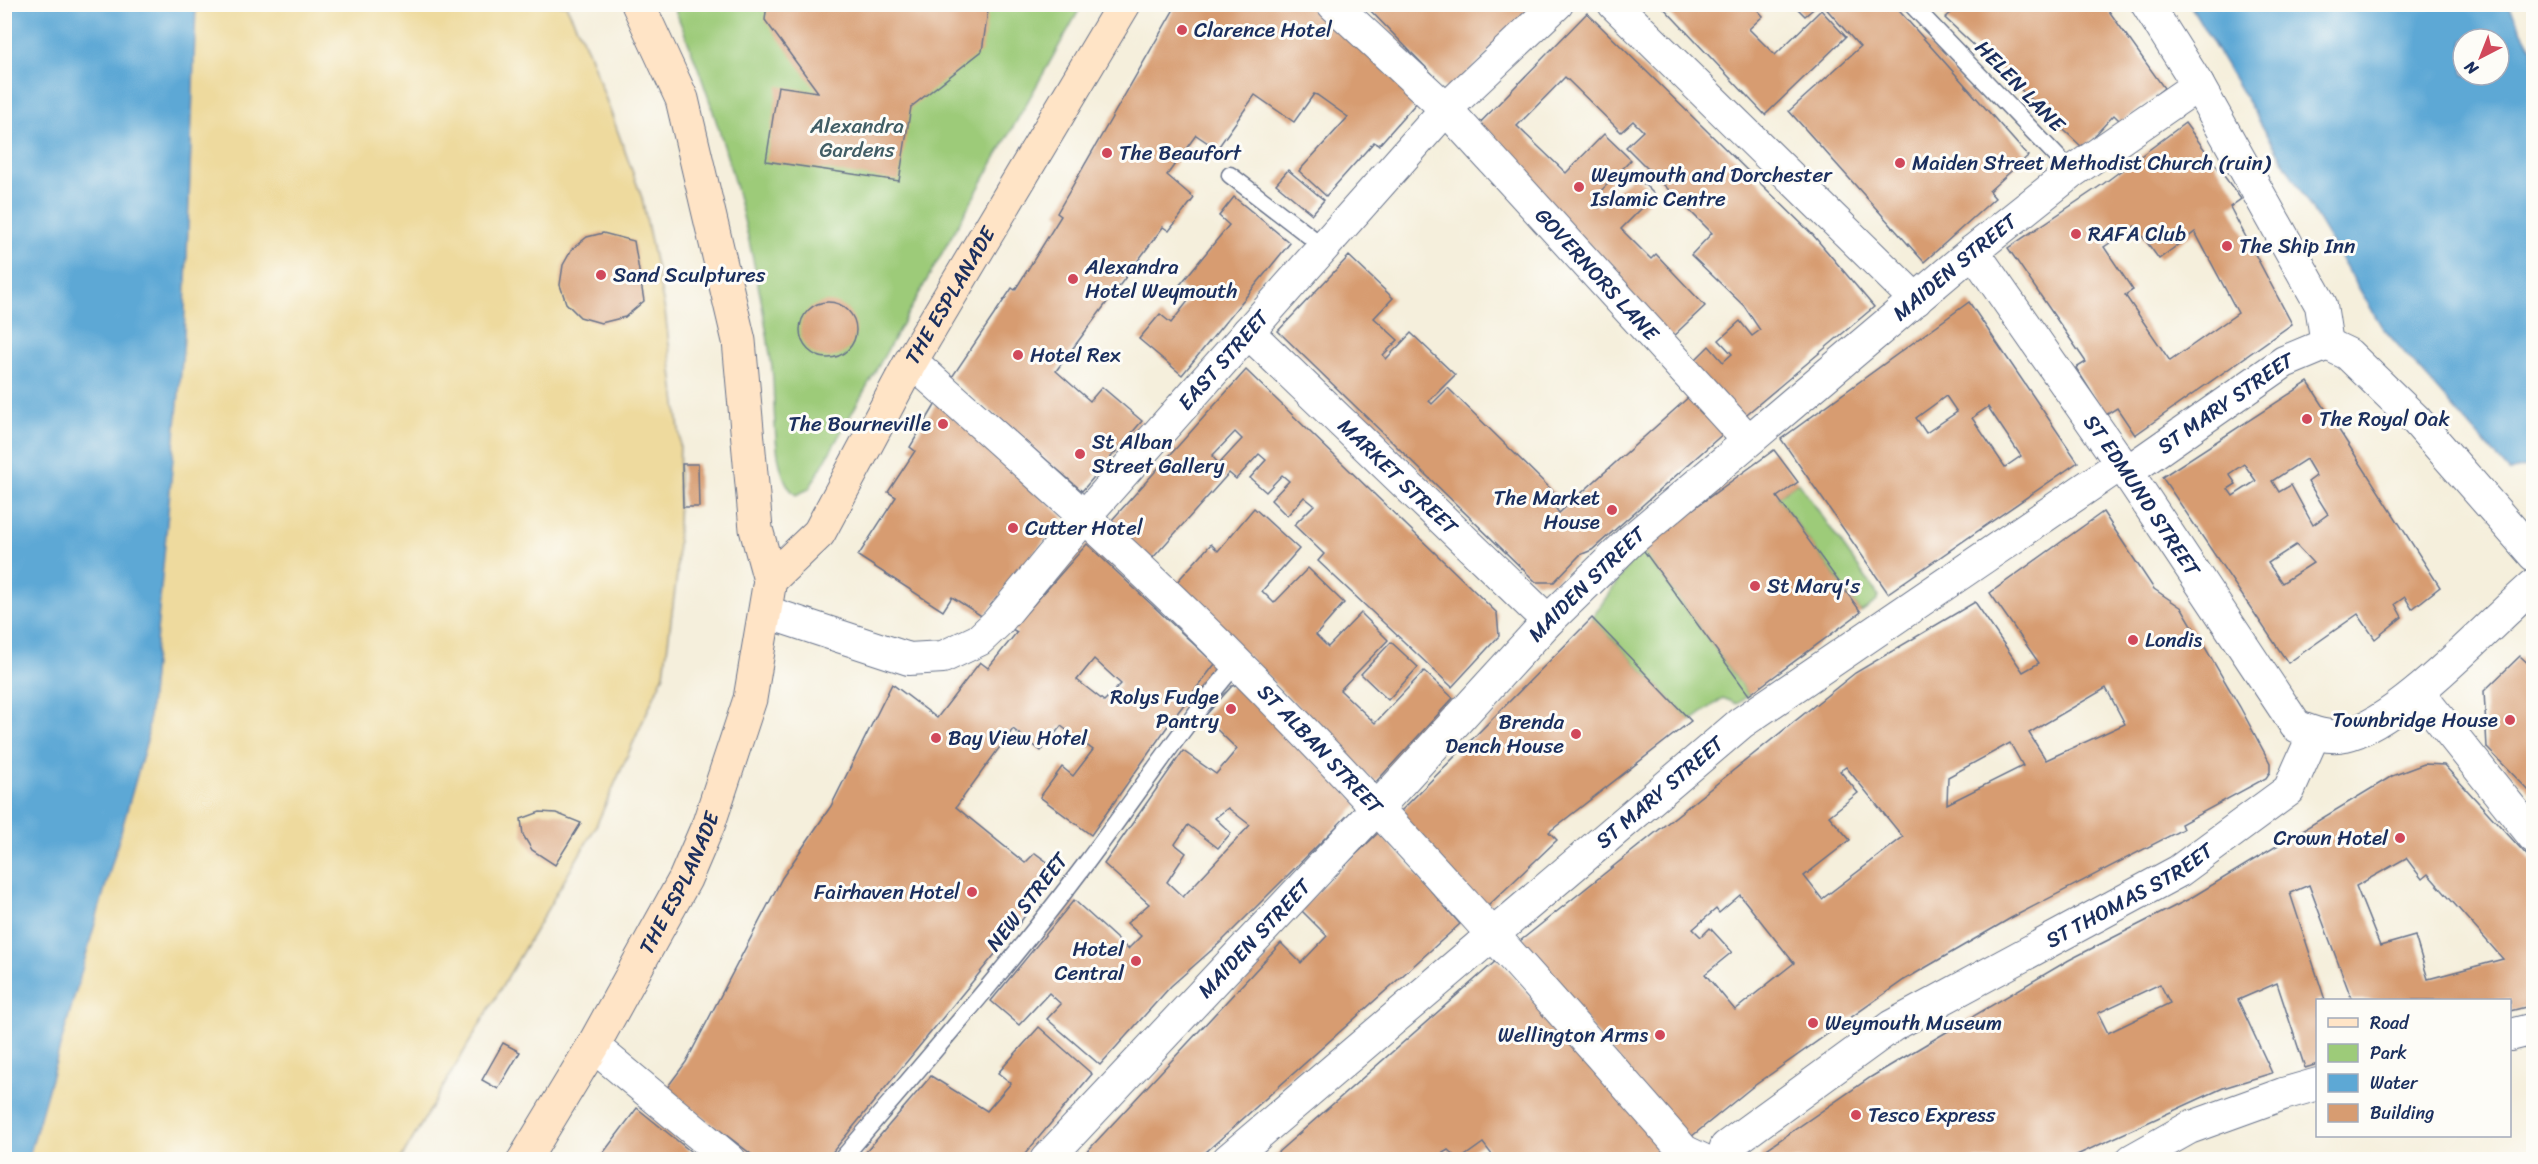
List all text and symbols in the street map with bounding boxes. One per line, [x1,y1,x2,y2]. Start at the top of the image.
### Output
place label: Clarence Hotel [1194,11,1333,49]
marker: Clarence Hotel [1175,23,1189,37]
north arrow [2451,27,2511,87]
street label: HELEN LANE [1965,30,2076,143]
text: N [2457,53,2486,83]
park label: Alexandra Gardens [809,107,904,169]
place label: The Beaufort [1119,134,1243,172]
place label: Maiden Street Methodist Church (ruin) [1912,144,2272,182]
marker: The Beaufort [1100,146,1114,160]
place label: Weymouth and Dorchester Islamic Centre [1590,156,1833,218]
marker: Maiden Street Methodist Church (ruin) [1893,156,1907,170]
marker: Weymouth and Dorchester Islamic Centre [1572,180,1586,194]
street label: GOVERNORS LANE [1525,198,1669,351]
street label: MAIDEN STREET [1883,203,2027,331]
place label: RAFA Club [2088,215,2186,253]
street label: THE ESPLANADE [894,218,1007,372]
marker: RAFA Club [2069,227,2083,241]
place label: The Ship Inn [2239,227,2355,265]
marker: The Ship Inn [2220,239,2234,253]
place label: Alexandra Hotel Weymouth [1084,248,1238,310]
place label: Sand Sculptures [613,256,766,294]
marker: Sand Sculptures [594,268,608,282]
marker: Alexandra Hotel Weymouth [1066,272,1080,286]
street label: EAST STREET [1168,300,1280,419]
place label: Hotel Rex [1030,336,1121,374]
street label: ST MARY STREET [2149,341,2300,465]
marker: Hotel Rex [1011,348,1025,362]
place label: The Royal Oak [2319,400,2450,438]
place label: The Bourneville [788,405,931,443]
street label: ST EDMUND STREET [2073,406,2211,586]
street label: MARKET STREET [1328,409,1468,545]
marker: The Royal Oak [2300,412,2314,426]
marker: The Bourneville [936,417,950,431]
place label: St Alban Street Gallery [1092,423,1224,485]
marker: St Alban Street Gallery [1073,447,1087,461]
place label: The Market House [1494,479,1600,541]
marker: The Market House [1605,503,1619,517]
place label: Cutter Hotel [1025,509,1144,547]
street label: MAIDEN STREET [1518,516,1655,651]
marker: Cutter Hotel [1006,521,1020,535]
place label: St Mary's [1767,567,1861,605]
marker: St Mary's [1748,579,1762,593]
place label: Londis [2145,621,2203,659]
marker: Londis [2126,633,2140,647]
street label: ST ALBAN STREET [1248,674,1394,824]
place label: Rolys Fudge Pantry [1110,678,1219,740]
place label: Townbridge House [2332,701,2498,739]
marker: Rolys Fudge Pantry [1224,702,1238,716]
place label: Brenda Dench House [1445,703,1564,765]
marker: Townbridge House [2503,713,2517,727]
place label: Bay View Hotel [948,719,1088,757]
street label: ST MARY STREET [1586,725,1734,859]
marker: Brenda Dench House [1569,727,1583,741]
marker: Bay View Hotel [929,731,943,745]
street label: THE ESPLANADE [628,805,731,961]
place label: Crown Hotel [2273,819,2389,857]
marker: Crown Hotel [2393,831,2407,845]
street label: ST THOMAS STREET [2038,832,2223,959]
street label: NEW STREET [976,843,1079,960]
street label: MAIDEN STREET [1188,869,1322,1008]
place label: Fairhaven Hotel [814,873,961,911]
marker: Fairhaven Hotel [965,885,979,899]
place label: Hotel Central [1054,930,1125,992]
marker: Hotel Central [1129,954,1143,968]
legend [2316,999,2511,1137]
place label: Weymouth Museum [1825,1004,2002,1042]
text: Road [2370,1007,2410,1039]
place label: Wellington Arms [1498,1016,1648,1054]
marker: Weymouth Museum [1806,1016,1820,1030]
marker: Wellington Arms [1653,1028,1667,1042]
text: Park [2370,1037,2407,1069]
text: Water [2370,1067,2419,1099]
place label: Tesco Express [1868,1096,1996,1134]
text: Building [2370,1097,2434,1129]
marker: Tesco Express [1849,1108,1863,1122]

